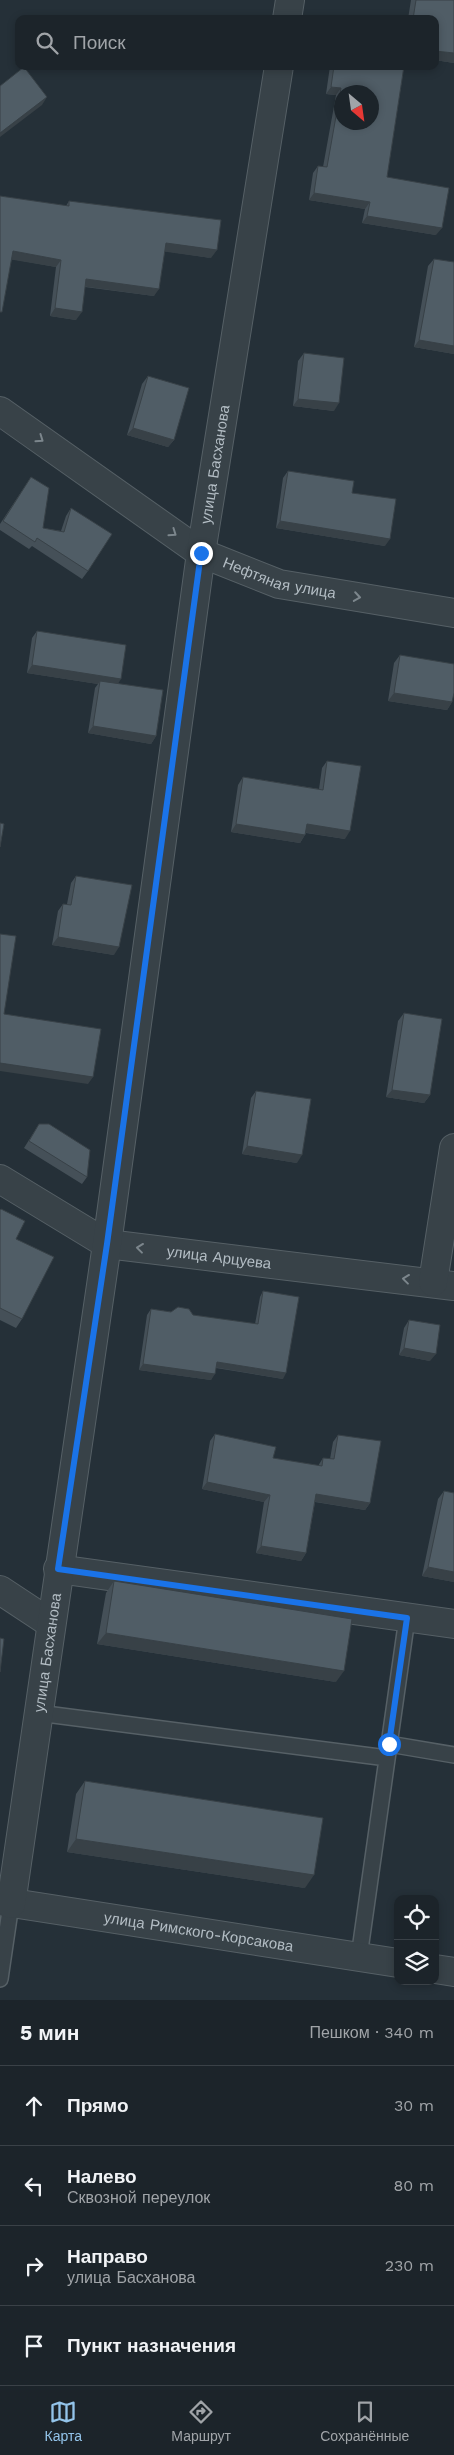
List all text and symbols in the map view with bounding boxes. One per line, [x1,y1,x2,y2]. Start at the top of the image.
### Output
search box [15,15,439,70]
icon: search [33,29,61,57]
text: Поиск [73,31,126,54]
north arrow [334,85,379,130]
street label: улица Басханова [197,403,234,525]
one-way arrow [34,433,44,442]
one-way arrow [167,527,177,536]
route end [190,542,213,565]
street label: Нефтяная улица [220,554,338,602]
one-way arrow [353,591,361,601]
street label: улица Арцуева [166,1242,273,1273]
one-way arrow [136,1243,144,1254]
one-way arrow [401,1274,409,1285]
street label: улица Басханова [30,1591,65,1714]
route start [378,1733,401,1756]
map controls [394,1895,439,1985]
button: locate [394,1895,439,1940]
street label: улица Римского-Корсакова [103,1908,295,1956]
button: layers [394,1940,439,1985]
text: 5 мин [20,2020,79,2045]
text: Пешком · 340 m [309,2023,434,2042]
icon: ahead [20,2092,48,2120]
text: Прямо [67,2094,129,2117]
text: 30 m [394,2096,434,2115]
text: Налево [67,2165,137,2188]
icon: left [20,2172,48,2200]
text: 80 m [393,2176,434,2195]
text: Сквозной переулок [67,2188,210,2207]
text: Направо [67,2245,148,2268]
icon: right [20,2252,48,2280]
text: 230 m [385,2256,434,2275]
text: улица Басханова [67,2268,196,2287]
icon: arrive [20,2332,48,2360]
text: Пункт назначения [67,2334,236,2357]
tab: Карта [45,2398,82,2444]
tab: Маршрут [171,2398,231,2444]
tab: Сохранённые [320,2398,409,2444]

